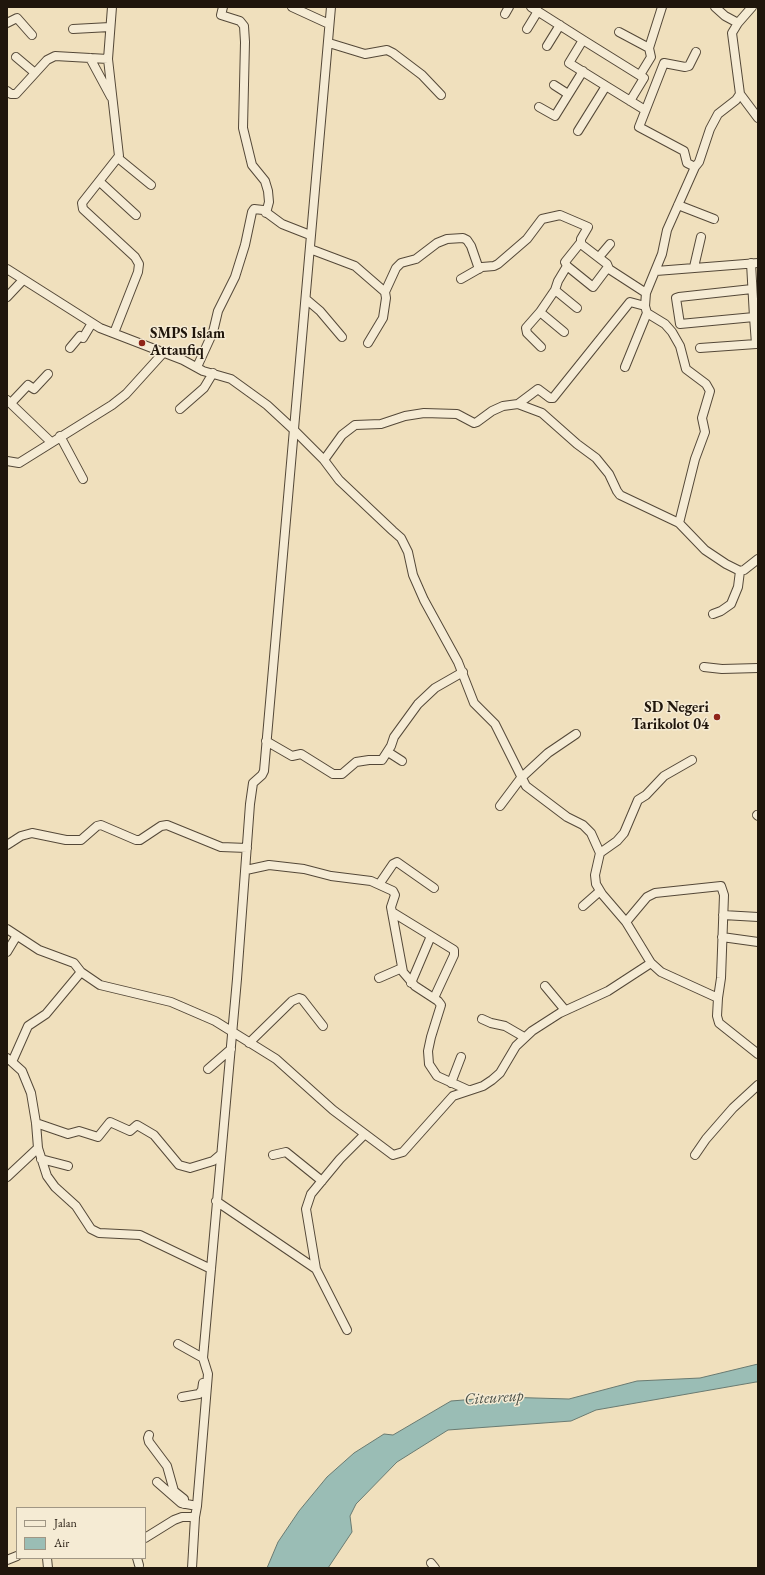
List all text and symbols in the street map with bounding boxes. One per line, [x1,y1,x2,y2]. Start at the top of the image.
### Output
place label: SMPS Islam Attaufiq [150,325,225,360]
marker: SMPS Islam Attaufiq [137,338,147,348]
place label: SD Negeri Tarikolot 04 [631,699,709,734]
marker: SD Negeri Tarikolot 04 [712,712,722,722]
water label: Citeureup [464,1386,524,1410]
legend [16,1507,146,1559]
text: Jalan [54,1515,77,1531]
text: Air [54,1535,69,1551]

